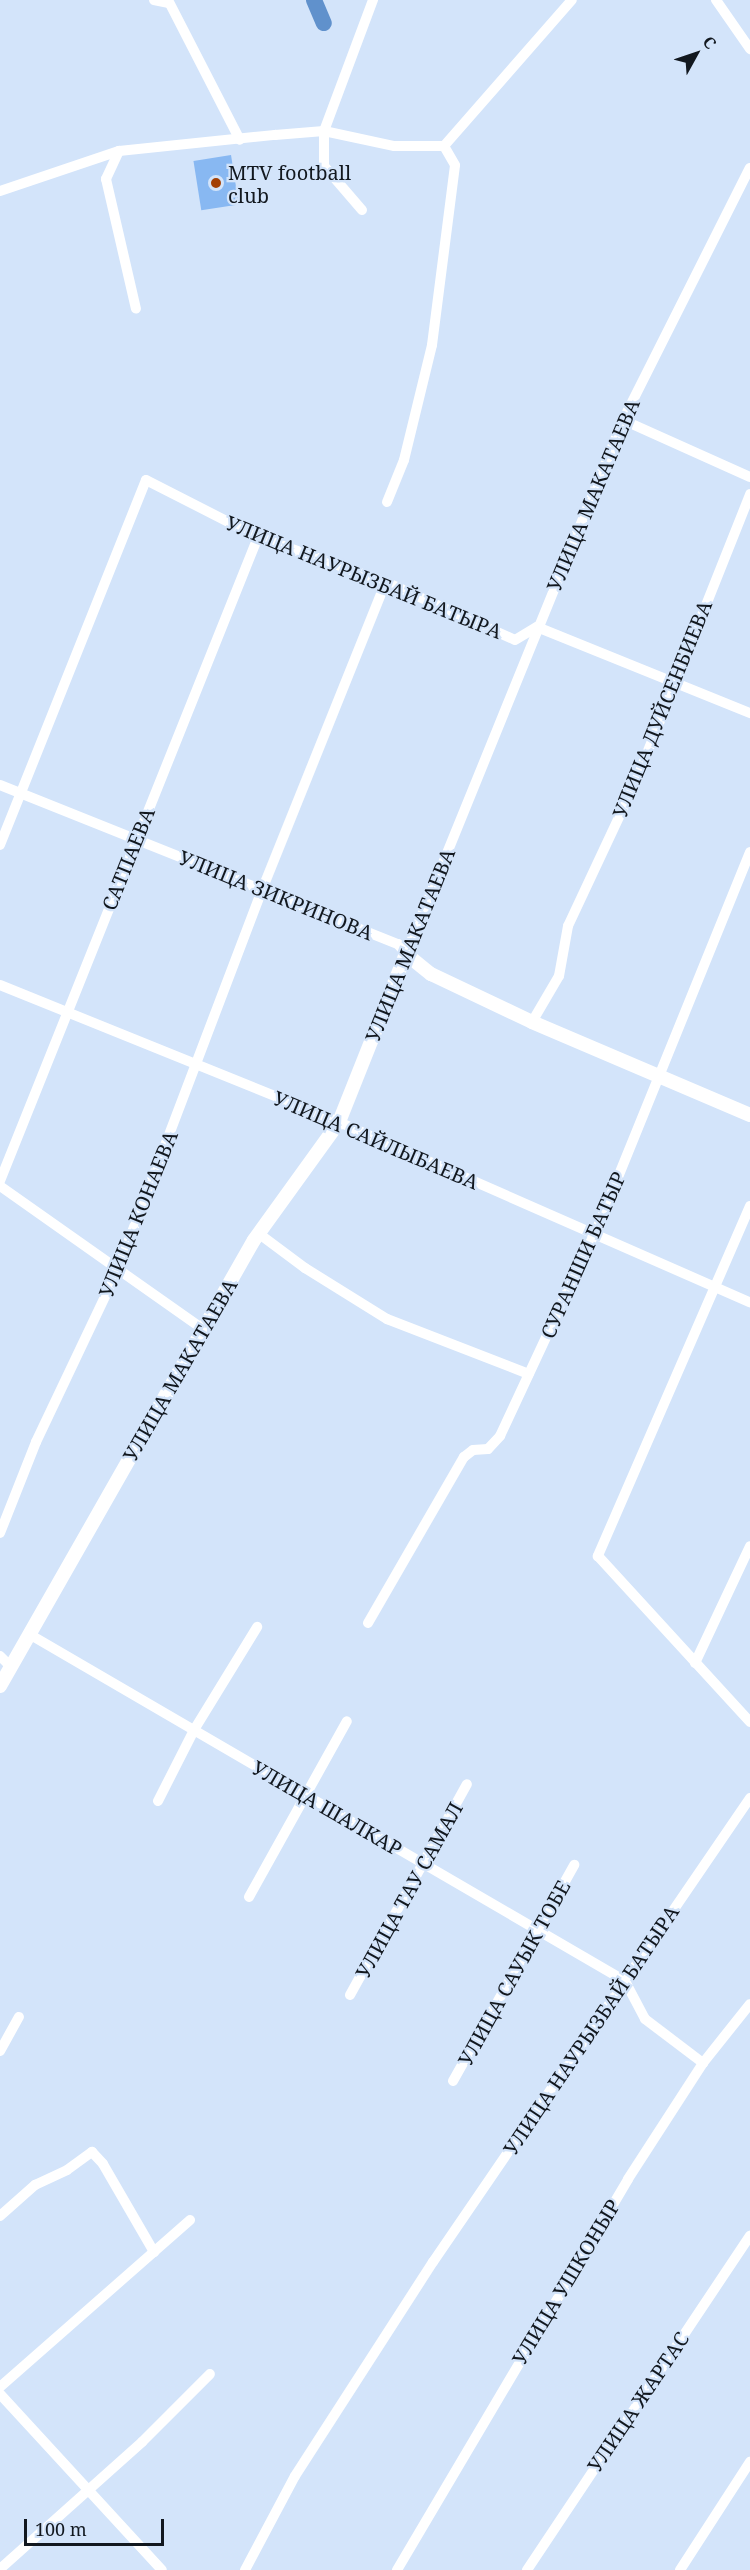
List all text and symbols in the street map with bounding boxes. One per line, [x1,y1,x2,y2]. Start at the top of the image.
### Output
north arrow [666,24,726,84]
text: С [698,31,722,54]
place label: MTV football club [228,160,351,207]
marker: MTV football club [209,176,223,190]
street label: УЛИЦА МАКАТАЕВА [542,395,644,595]
street label: УЛИЦА НАУРЫЗБАЙ БАТЫРА [222,510,506,644]
street label: УЛИЦА ДУЙСЕНБИЕВА [607,597,717,821]
street label: САТПАЕВА [97,804,159,914]
street label: УЛИЦА ЗИКРИНОВА [175,845,377,945]
street label: УЛИЦА МАКАТАЕВА [360,845,460,1045]
street label: УЛИЦА САЙЛЫБАЕВА [270,1086,482,1194]
street label: УЛИЦА КОНАЕВА [94,1127,182,1301]
street label: СУРАНШИ БАТЫР [535,1168,631,1342]
street label: УЛИЦА МАКАТАЕВА [118,1275,242,1465]
street label: УЛИЦА ШАЛКАР [248,1755,406,1861]
street label: УЛИЦА ТАУ САМАЛ [351,1798,467,1982]
street label: УЛИЦА САУЫК ТОБЕ [453,1876,575,2070]
street label: УЛИЦА НАУРЫЗБАЙ БАТЫРА [498,1901,684,2159]
street label: УЛИЦА УШКОНЫР [507,2195,625,2369]
street label: УЛИЦА ЖАРТАС [582,2327,694,2477]
scale bar [27,2507,166,2545]
text: 100 m [35,2517,87,2541]

